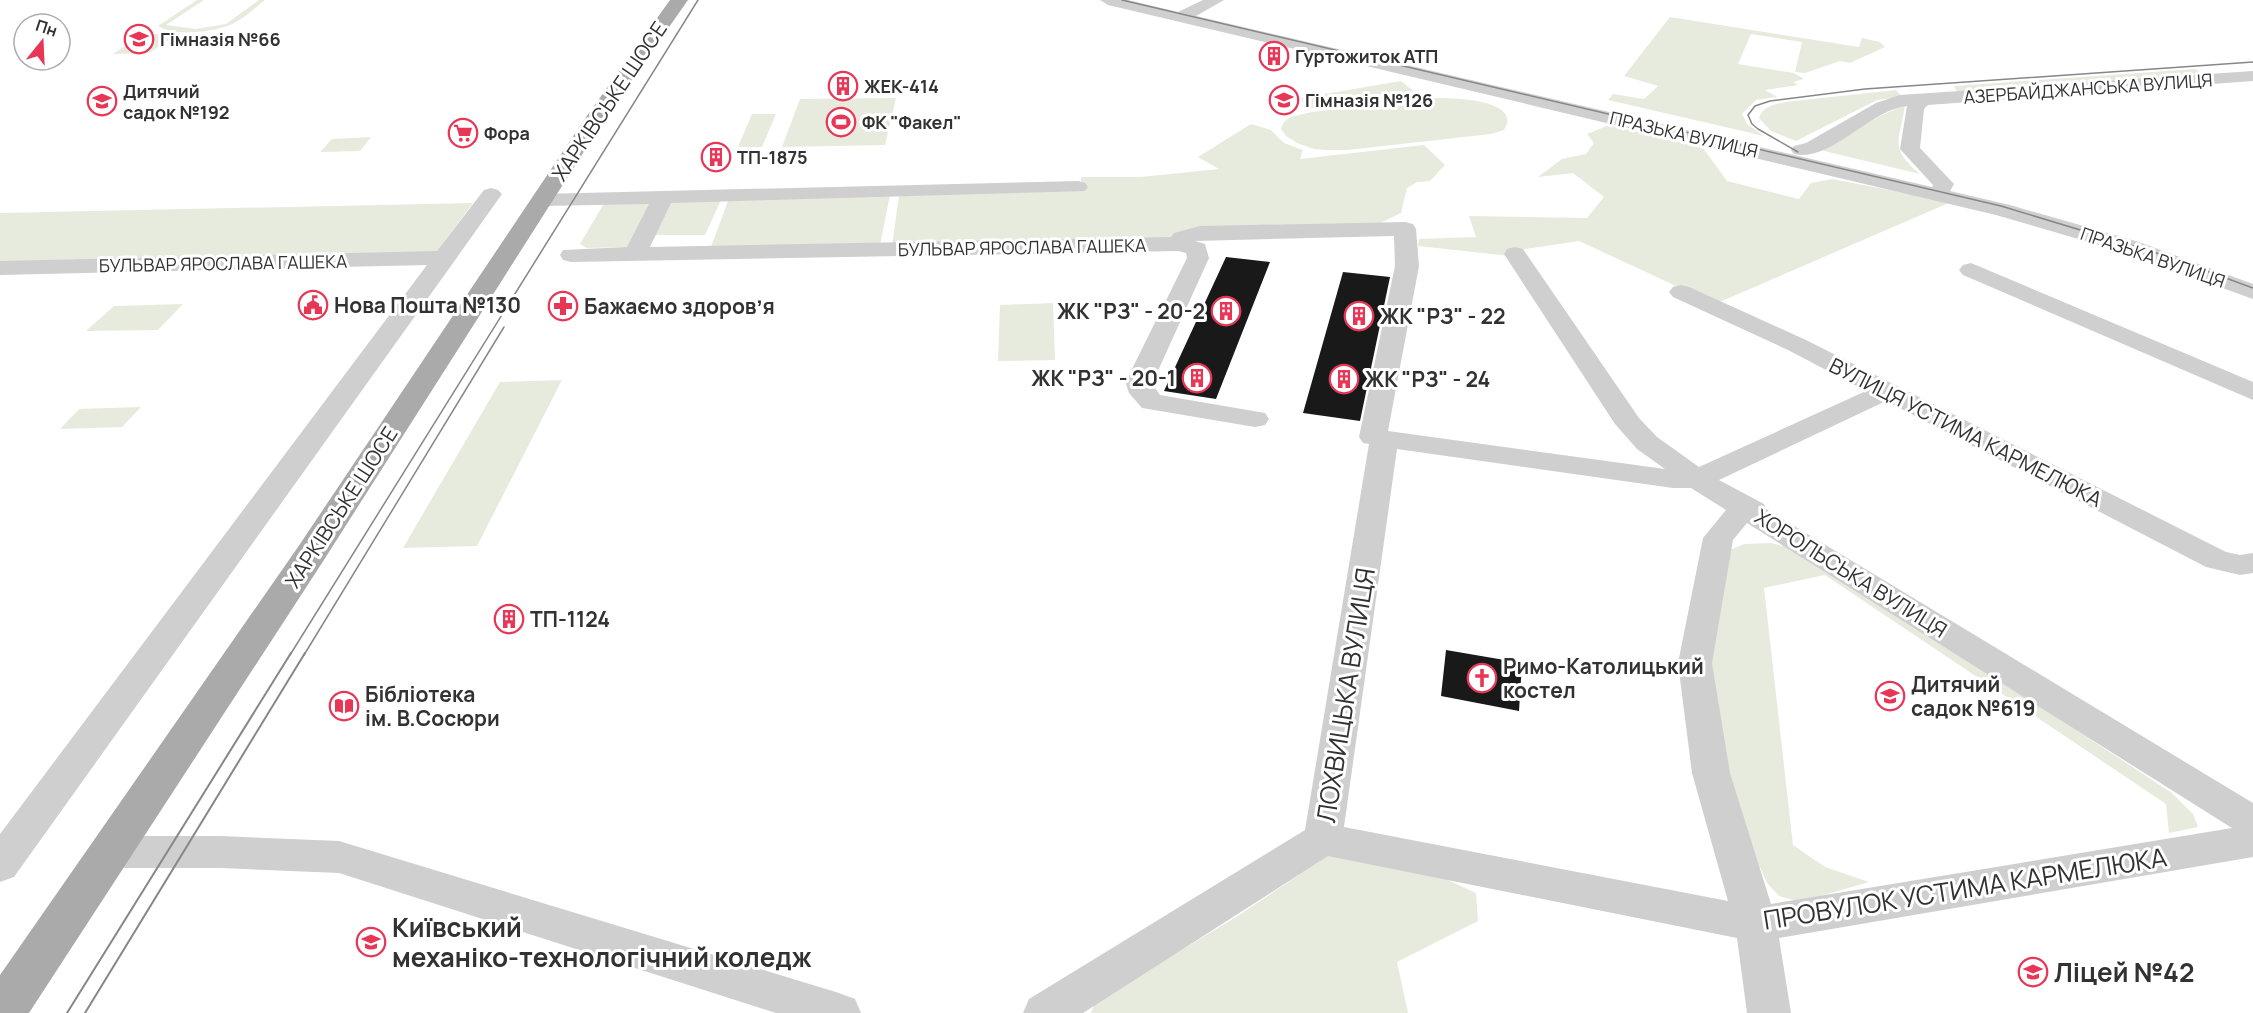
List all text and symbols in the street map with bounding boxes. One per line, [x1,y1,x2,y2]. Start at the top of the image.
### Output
north arrow [12,12,72,72]
text: Пн [33,14,60,42]
street label: ХАРКІВСЬКЕ ШОСЕ [545,16,673,186]
school or university icon: Гімназія №66 [123,23,155,55]
place label: Гімназія №66 [160,27,281,51]
building icon: Гуртожиток АТП [1258,40,1290,72]
place label: Гуртожиток АТП [1295,44,1438,68]
street label: АЗЕРБАЙДЖАНСЬКА ВУЛИЦЯ [1963,67,2213,109]
building icon: ЖЕК-414 [827,70,859,102]
place label: ЖЕК-414 [864,74,939,98]
place label: Дитячий садок №192 [123,79,230,124]
school or university icon: Гімназія №126 [1268,84,1300,116]
school or university icon: Дитячий садок №192 [86,85,118,117]
place label: Гімназія №126 [1305,88,1433,112]
street label: ПРАЗЬКА ВУЛИЦЯ [1608,105,1760,163]
sports icon: ФК "Факел" [825,106,857,138]
place label: ФК "Факел" [862,110,962,134]
supermarket icon: Фора [447,117,479,149]
place label: Фора [484,121,530,145]
building icon: ТП-1875 [700,141,732,173]
place label: ТП-1875 [737,145,808,169]
street label: ПРАЗЬКА ВУЛИЦЯ [2078,221,2228,293]
street label: БУЛЬВАР ЯРОСЛАВА ГАШЕКА [898,233,1147,261]
street label: БУЛЬВАР ЯРОСЛАВА ГАШЕКА [99,249,348,277]
public building icon: Нова Пошта №130 [297,289,329,321]
pharmacy icon: Бажаємо здоровʼя [547,290,579,322]
place label: Нова Пошта №130 [334,291,521,319]
place label: Бажаємо здоровʼя [584,292,775,320]
building icon: ЖК "РЗ" - 20-2 [1210,295,1242,327]
place label: ЖК "РЗ" - 20-2 [1057,297,1205,325]
building icon: ЖК "РЗ" - 22 [1343,300,1375,332]
place label: ЖК "РЗ" - 22 [1380,302,1506,330]
street label: ВУЛИЦЯ УСТИМА КАРМЕЛЮКА [1825,351,2107,513]
building icon: ЖК "РЗ" - 20-1 [1181,362,1213,394]
building icon: ЖК "РЗ" - 24 [1328,363,1360,395]
place label: ЖК "РЗ" - 20-1 [1031,364,1176,392]
place label: ЖК "РЗ" - 24 [1365,365,1490,393]
street label: ХАРКІВСЬКЕ ШОСЕ [278,421,404,593]
street label: ХОРОЛЬСЬКА ВУЛИЦЯ [1750,502,1952,644]
street label: ЛОХВИЦЬКА ВУЛИЦЯ [1307,565,1383,825]
building icon: ТП-1124 [493,603,525,635]
place label: ТП-1124 [530,605,610,633]
place label: Римо-Католицький костел [1503,652,1704,704]
church icon: Римо-Католицький костел [1466,662,1498,694]
place label: Дитячий садок №619 [1911,670,2036,722]
place label: Бібліотека ім. В.Сосюри [365,680,500,732]
school or university icon: Дитячий садок №619 [1874,680,1906,712]
library icon: Бібліотека ім. В.Сосюри [328,690,360,722]
street label: ПРОВУЛОК УСТИМА КАРМЕЛЮКА [1761,838,2169,938]
place label: Київський механіко-технологічний коледж [392,909,812,975]
school or university icon: Київський механіко-технологічний коледж [355,926,387,958]
place label: Ліцей №42 [2054,954,2194,990]
school or university icon: Ліцей №42 [2017,956,2049,988]

